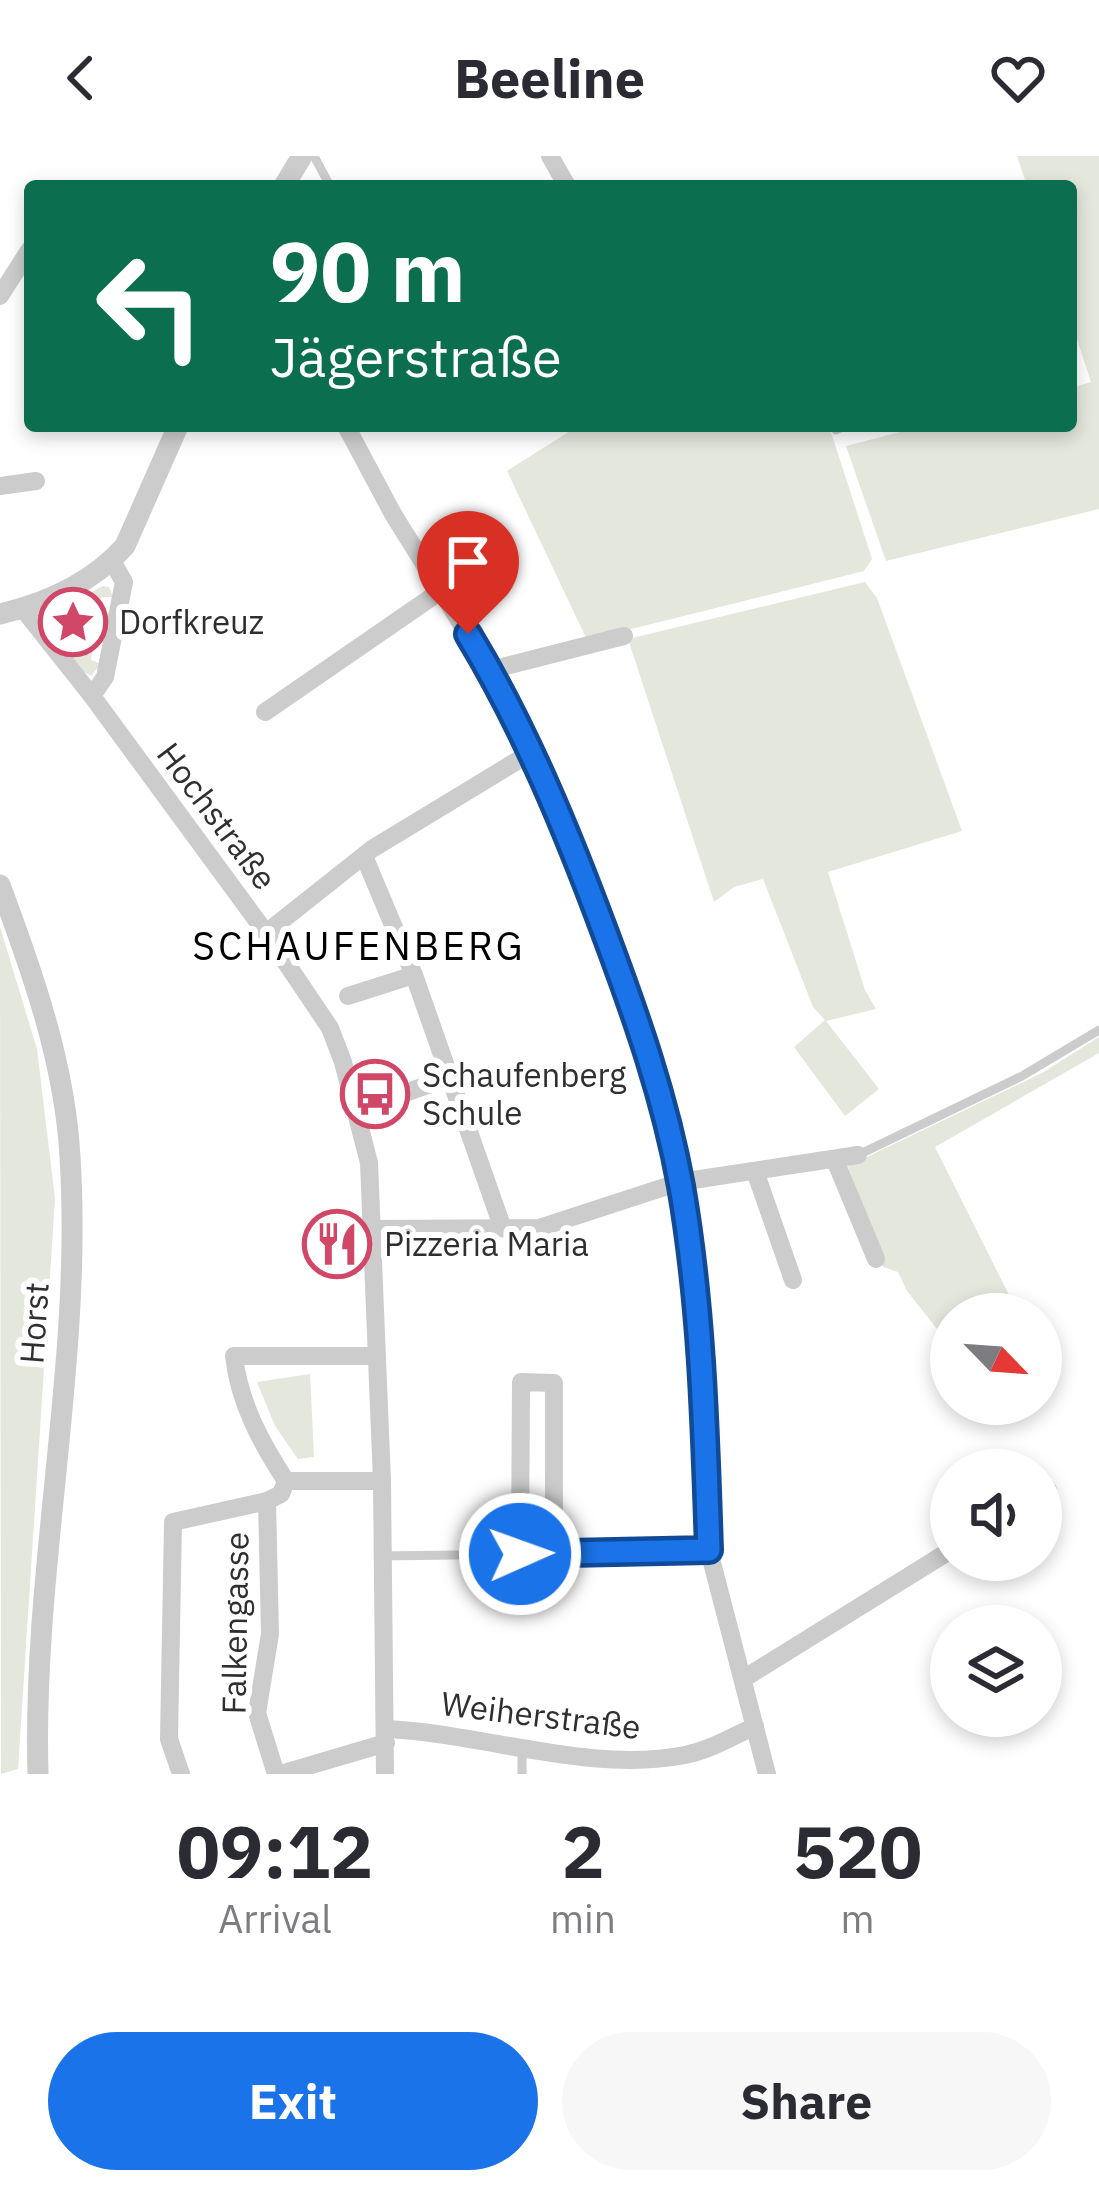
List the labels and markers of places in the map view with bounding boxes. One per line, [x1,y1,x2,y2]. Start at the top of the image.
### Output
pin [417,511,519,634]
place icon: Dorfkreuz [38,587,108,657]
place label: Dorfkreuz [119,600,264,643]
place label: Schaufenberg Schule [422,1053,627,1134]
bus stop icon: Schaufenberg Schule [340,1059,410,1129]
restaurant icon: Pizzeria Maria [302,1209,372,1279]
place label: Pizzeria Maria [384,1222,589,1265]

